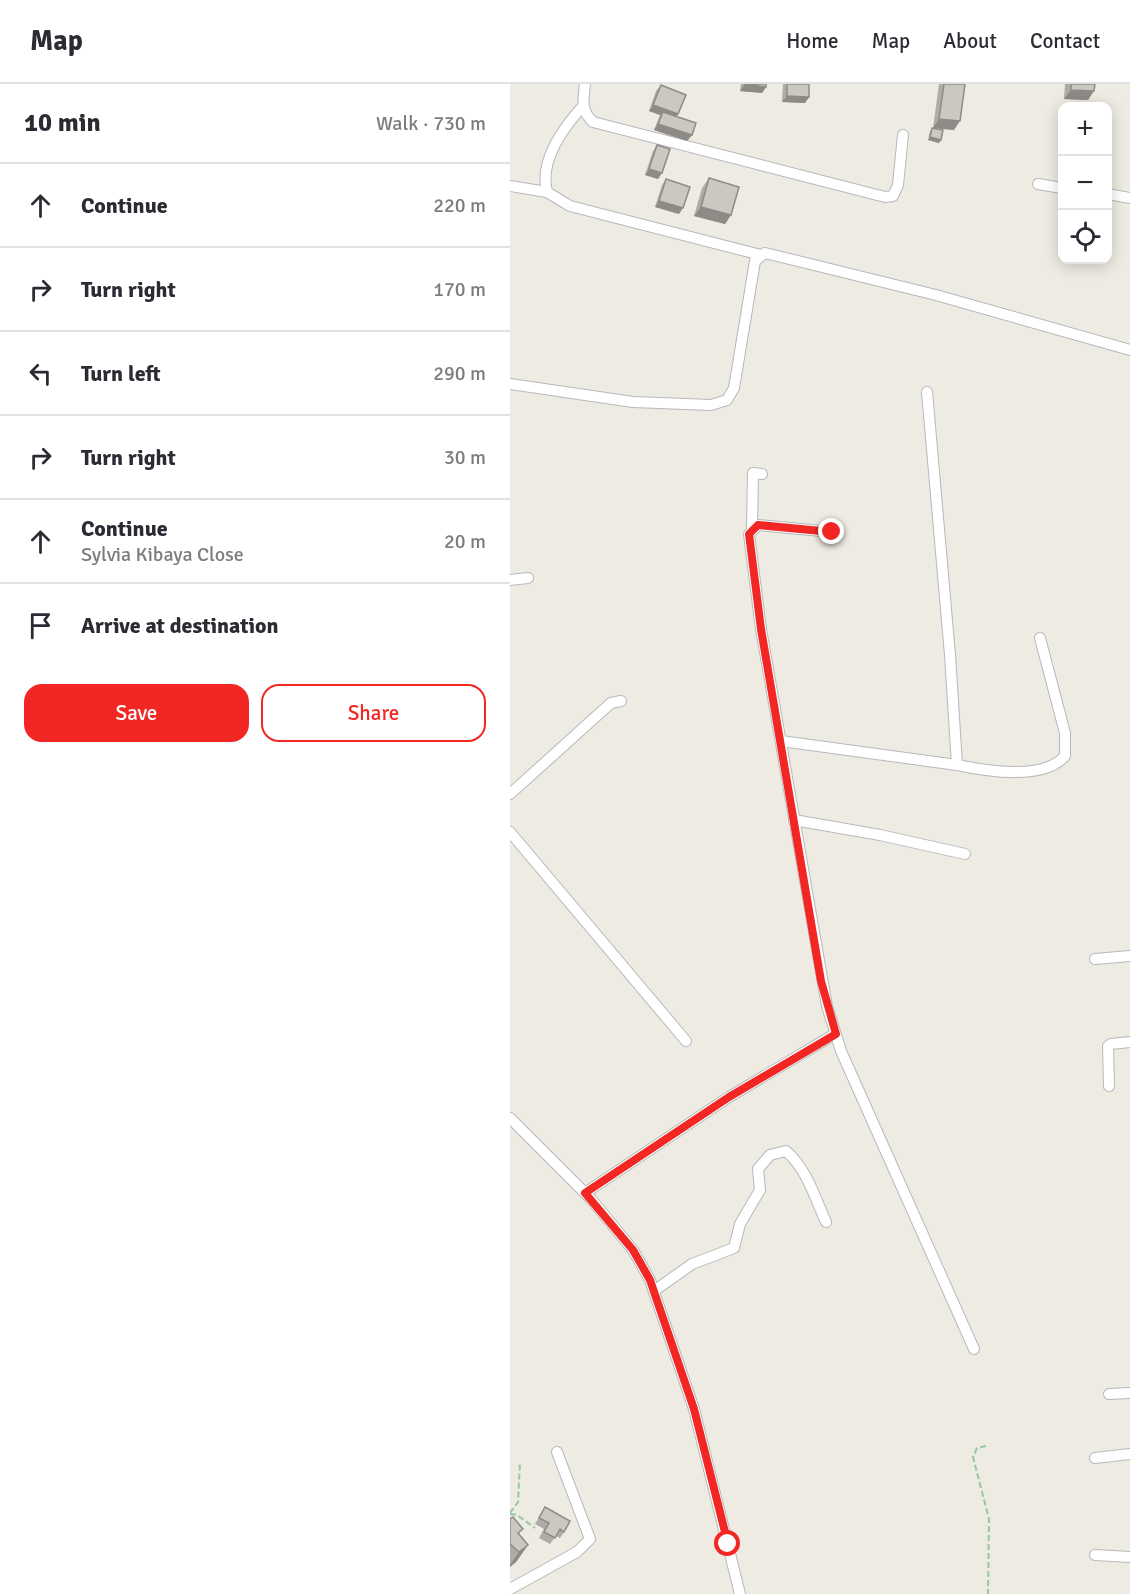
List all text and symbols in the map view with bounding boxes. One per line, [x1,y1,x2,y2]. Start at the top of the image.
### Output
text: Map [30,24,83,58]
text: Home [786,28,839,54]
text: Map [872,28,910,54]
text: About [943,28,997,54]
text: Contact [1030,28,1100,54]
map controls [1058,102,1112,264]
button: + [1058,102,1112,156]
text: 10 min [24,107,101,139]
text: Walk · 730 m [376,111,486,136]
button: − [1058,156,1112,210]
icon: ahead [24,189,57,222]
text: Continue [81,192,168,219]
text: 220 m [433,193,486,218]
button: locate [1058,210,1112,264]
icon: right [24,273,57,306]
text: Turn right [81,276,176,303]
text: 170 m [433,277,486,302]
icon: left [24,357,57,390]
text: Turn left [81,360,161,387]
text: 290 m [433,361,486,386]
icon: right [24,441,57,474]
text: Turn right [81,444,176,471]
text: 30 m [444,445,486,470]
text: Continue [81,515,168,542]
route end [818,518,844,544]
icon: ahead [24,525,57,558]
text: 20 m [444,529,486,554]
text: Sylvia Kibaya Close [81,542,244,567]
icon: arrive [24,609,57,642]
text: Arrive at destination [81,612,278,639]
button: Save [24,684,249,742]
button: Share [261,684,486,742]
route start [714,1530,740,1556]

